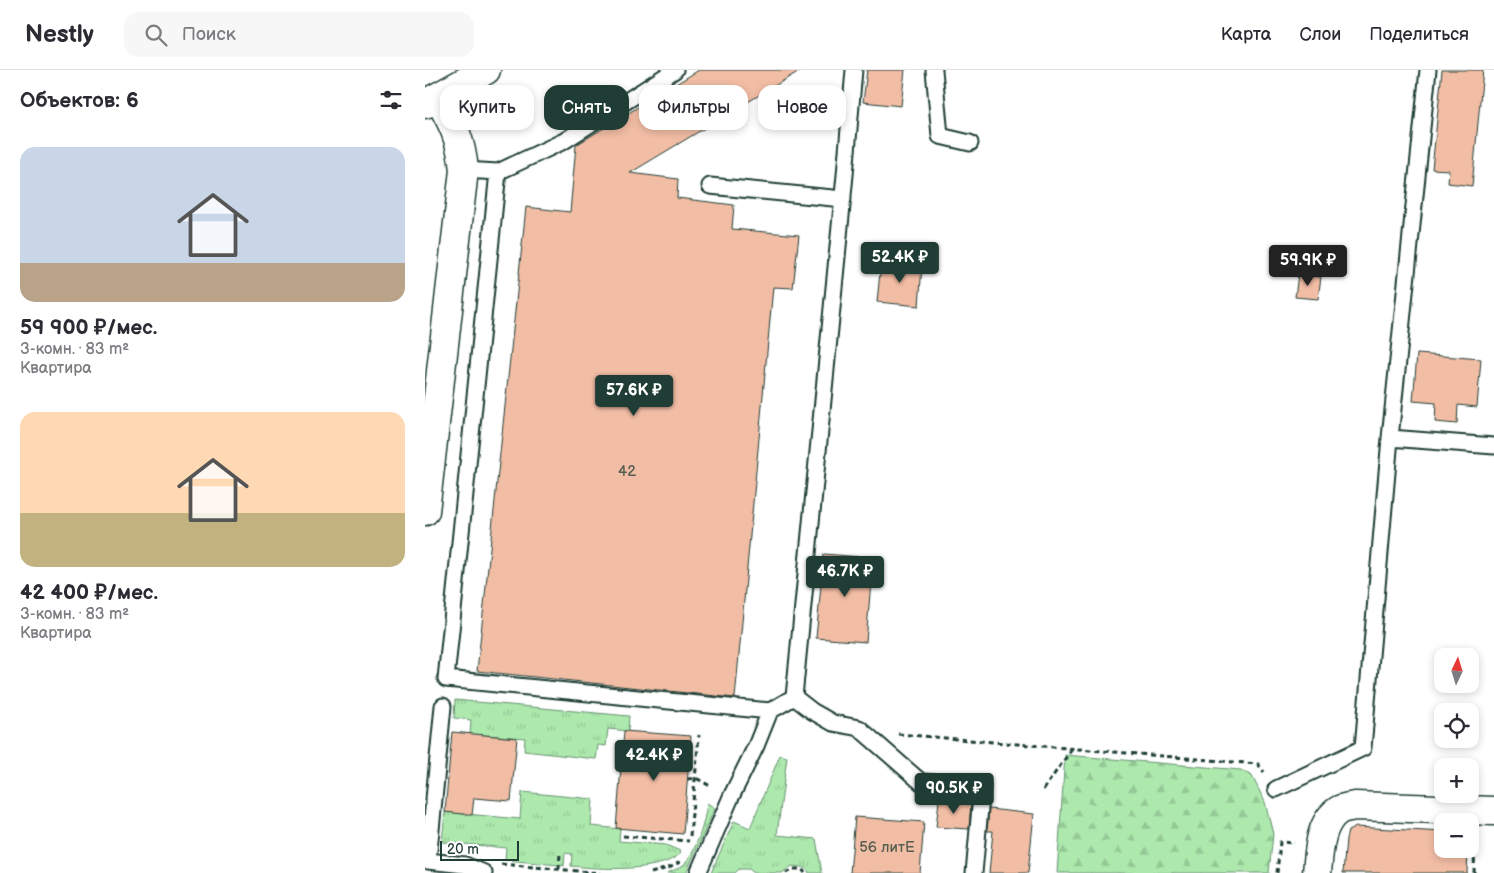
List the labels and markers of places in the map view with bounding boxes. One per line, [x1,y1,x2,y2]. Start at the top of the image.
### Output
pin: 52.4K ₽ [854,242,946,284]
pin: 59.9K ₽ [1262,244,1354,287]
pin: 57.6K ₽ [588,374,680,417]
pin: 46.7K ₽ [799,556,891,598]
pin: 42.4K ₽ [608,740,700,782]
pin: 90.5K ₽ [908,772,1000,815]

